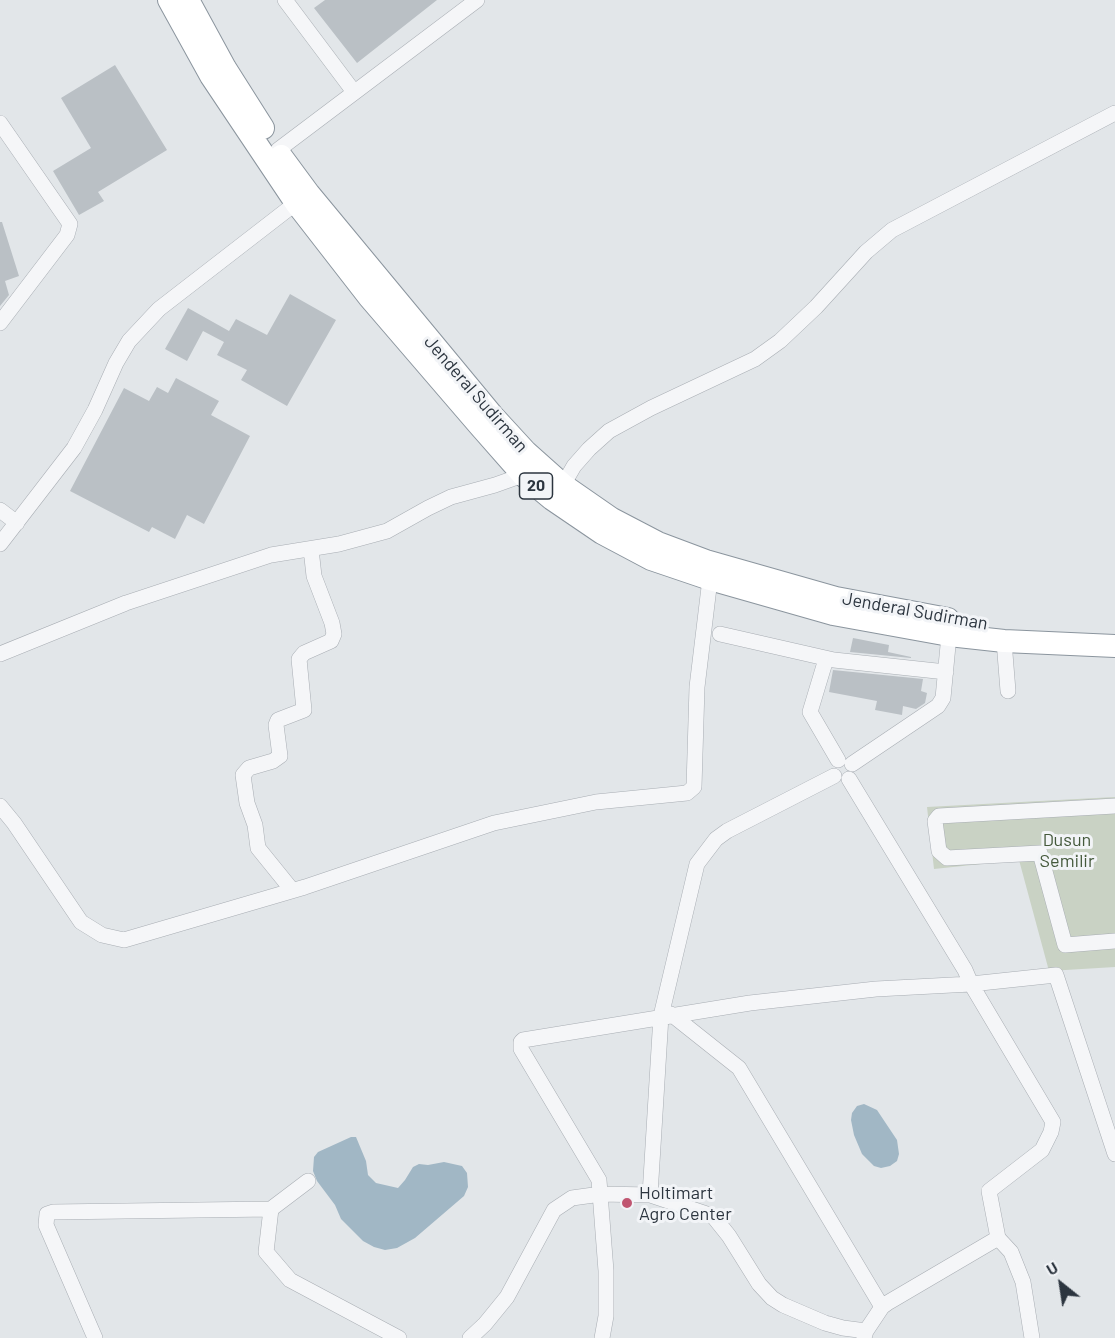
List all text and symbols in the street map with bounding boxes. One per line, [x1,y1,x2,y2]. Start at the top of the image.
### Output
street label: Jenderal Sudirman [420,331,532,457]
road number: 20 [520,473,552,499]
street label: Jenderal Sudirman [841,588,989,634]
park label: Dusun Semilir [1040,829,1094,872]
place label: Holtimart Agro Center [639,1182,732,1224]
marker: Holtimart Agro Center [620,1196,634,1210]
north arrow [1031,1254,1091,1314]
text: U [1043,1257,1061,1279]

